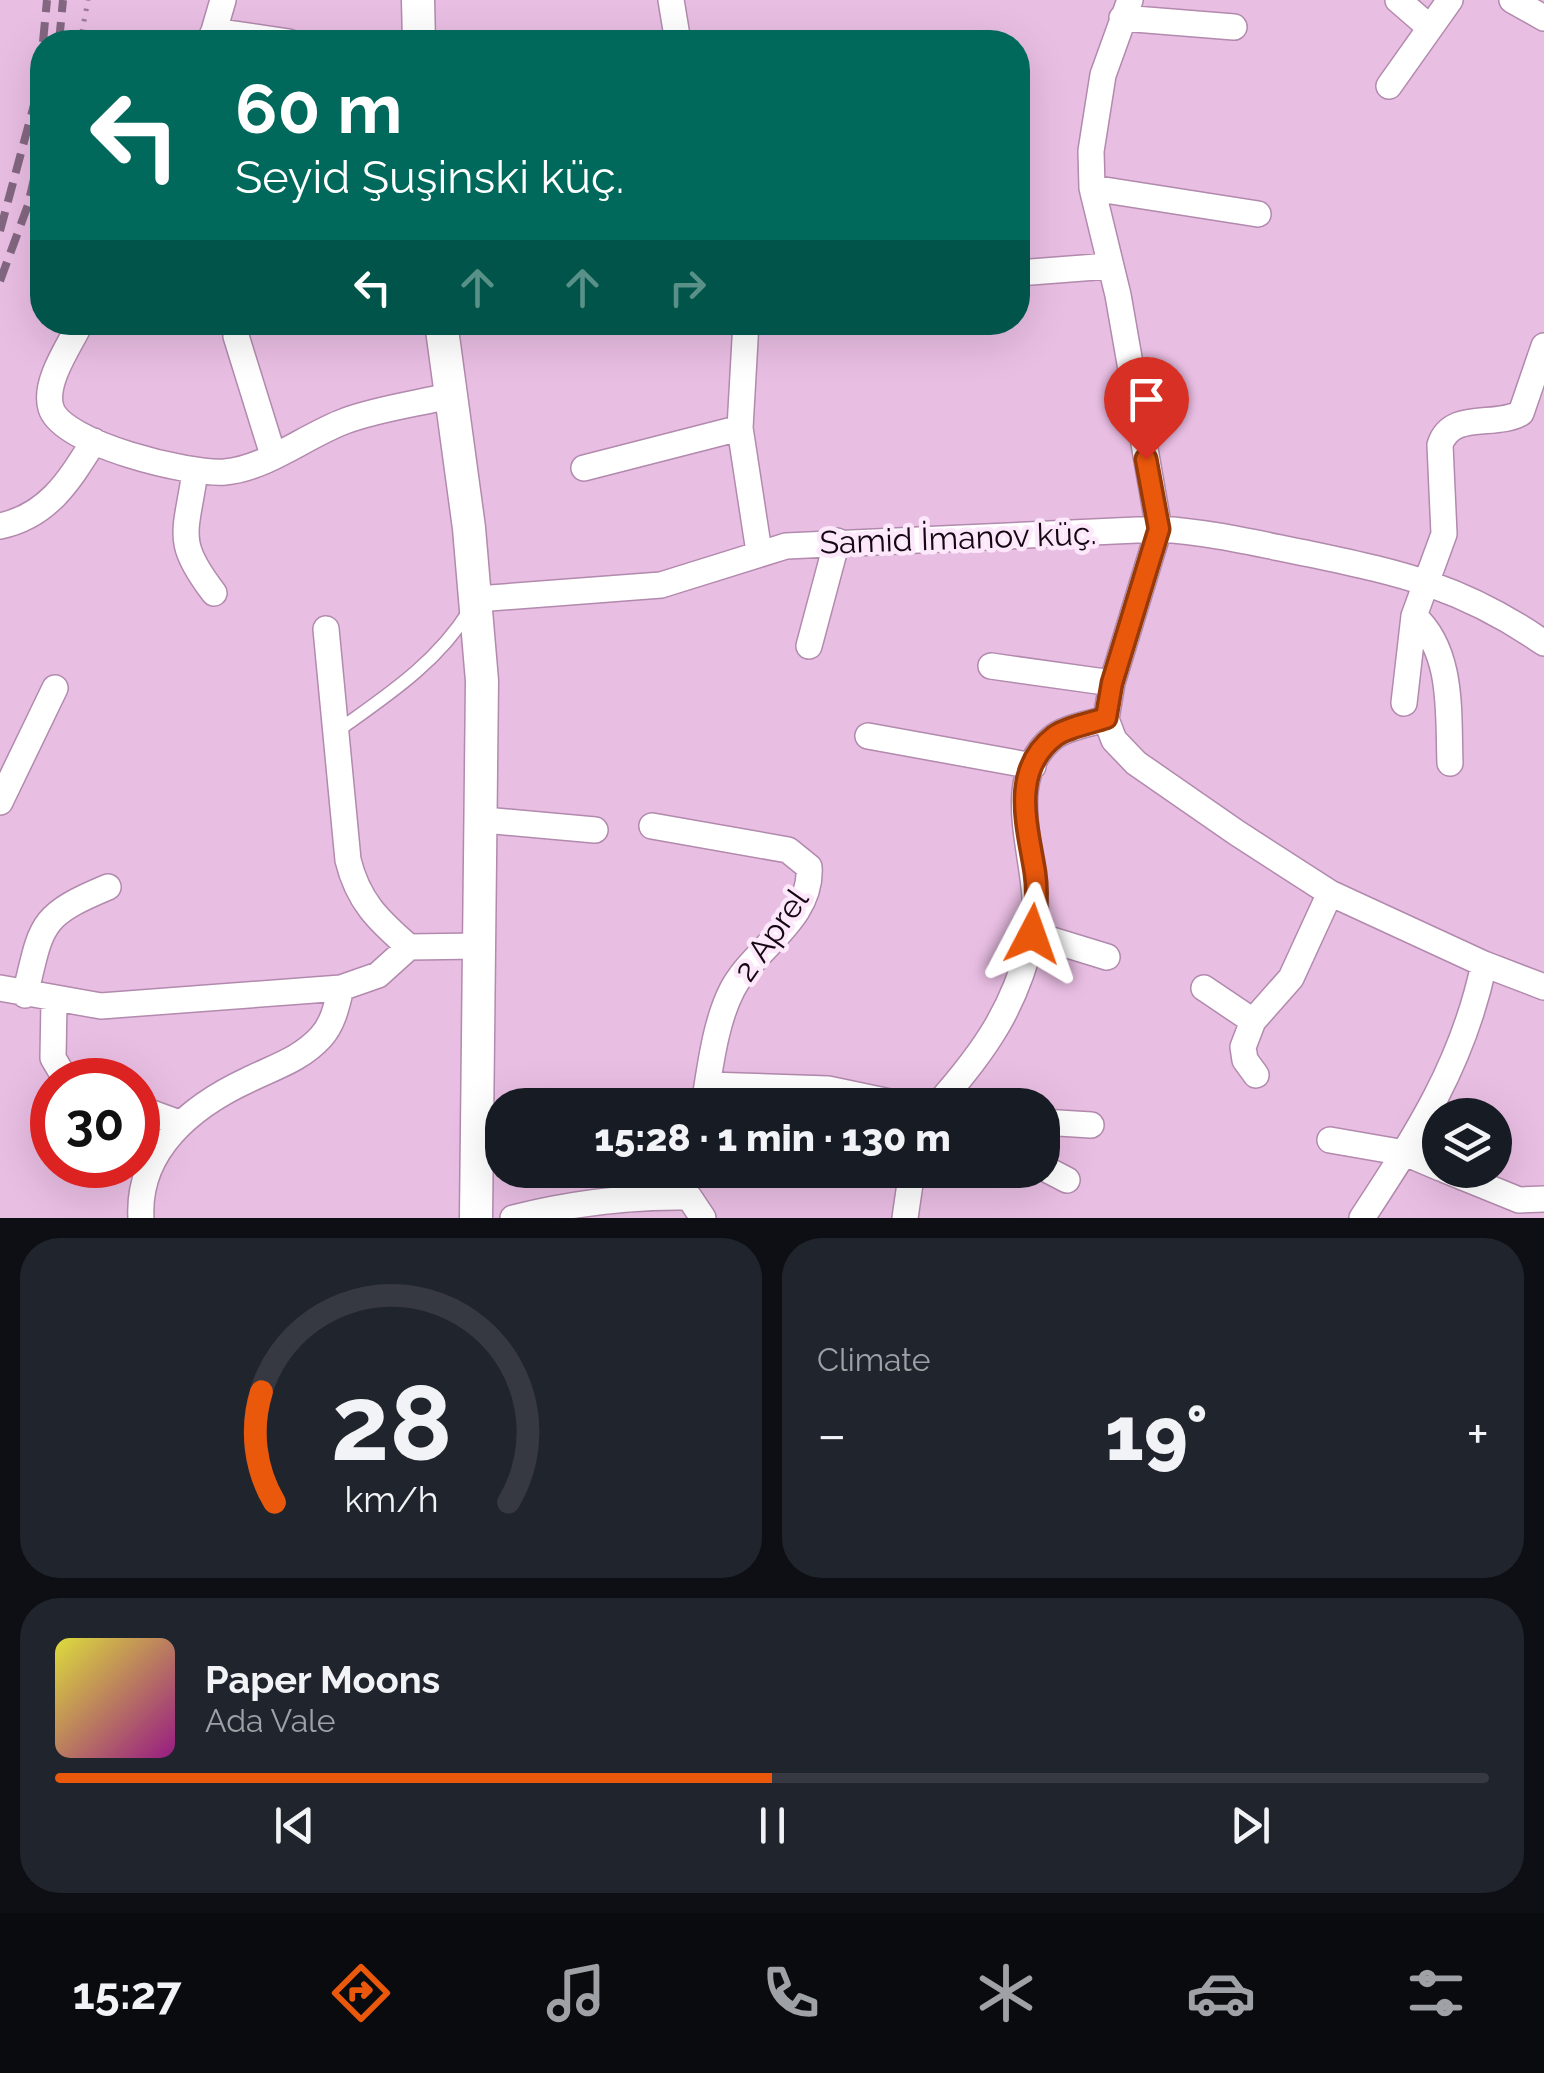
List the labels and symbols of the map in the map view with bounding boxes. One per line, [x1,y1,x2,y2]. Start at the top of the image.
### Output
pin [1104,357,1189,460]
street label: Samid İmanov küç. [819,514,1097,561]
street label: 2 Aprel [726,882,816,988]
position arrow [980,882,1084,986]
speed limit sign: 30 [30,1058,160,1188]

